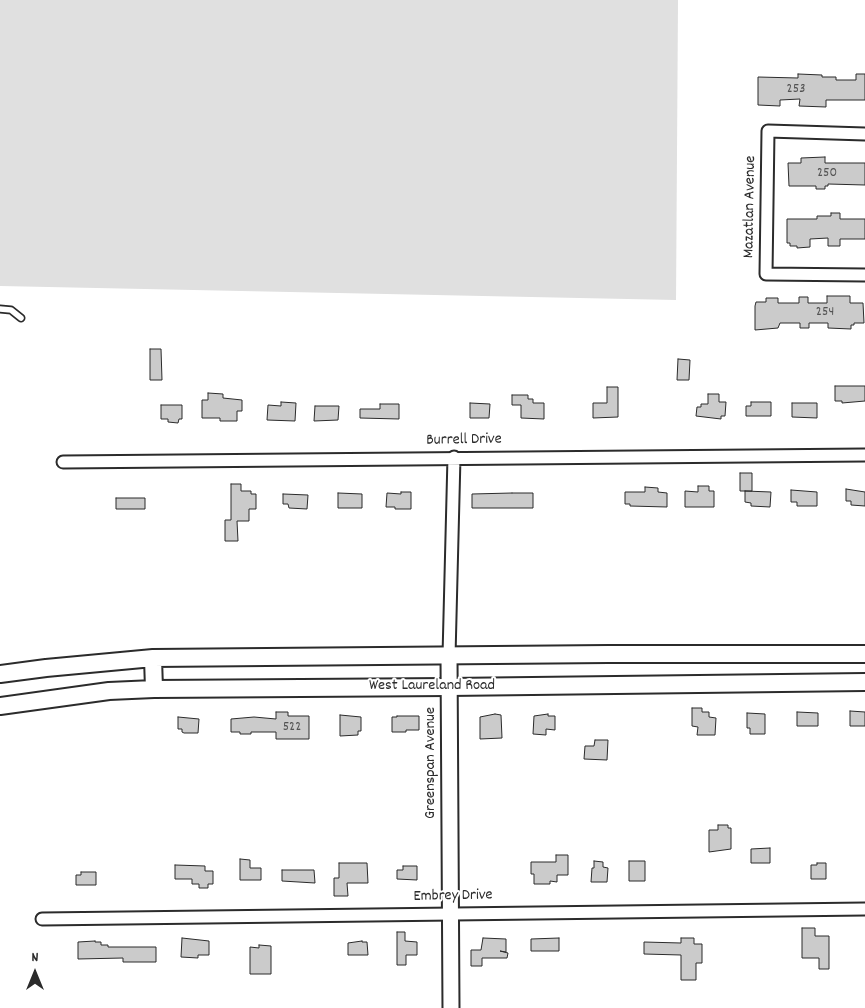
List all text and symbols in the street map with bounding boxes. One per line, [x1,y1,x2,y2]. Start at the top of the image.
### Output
house number: 253 [787,82,805,98]
street label: Mazatlan Avenue [741,156,761,258]
house number: 250 [817,166,837,182]
house number: 254 [816,305,834,321]
street label: Burrell Drive [426,431,502,451]
street label: West Laureland Road [369,677,495,697]
street label: Greenspan Avenue [422,707,442,819]
house number: 522 [283,720,301,736]
street label: Embrey Drive [413,887,493,907]
north arrow [10,948,60,998]
text: N [32,948,38,968]

